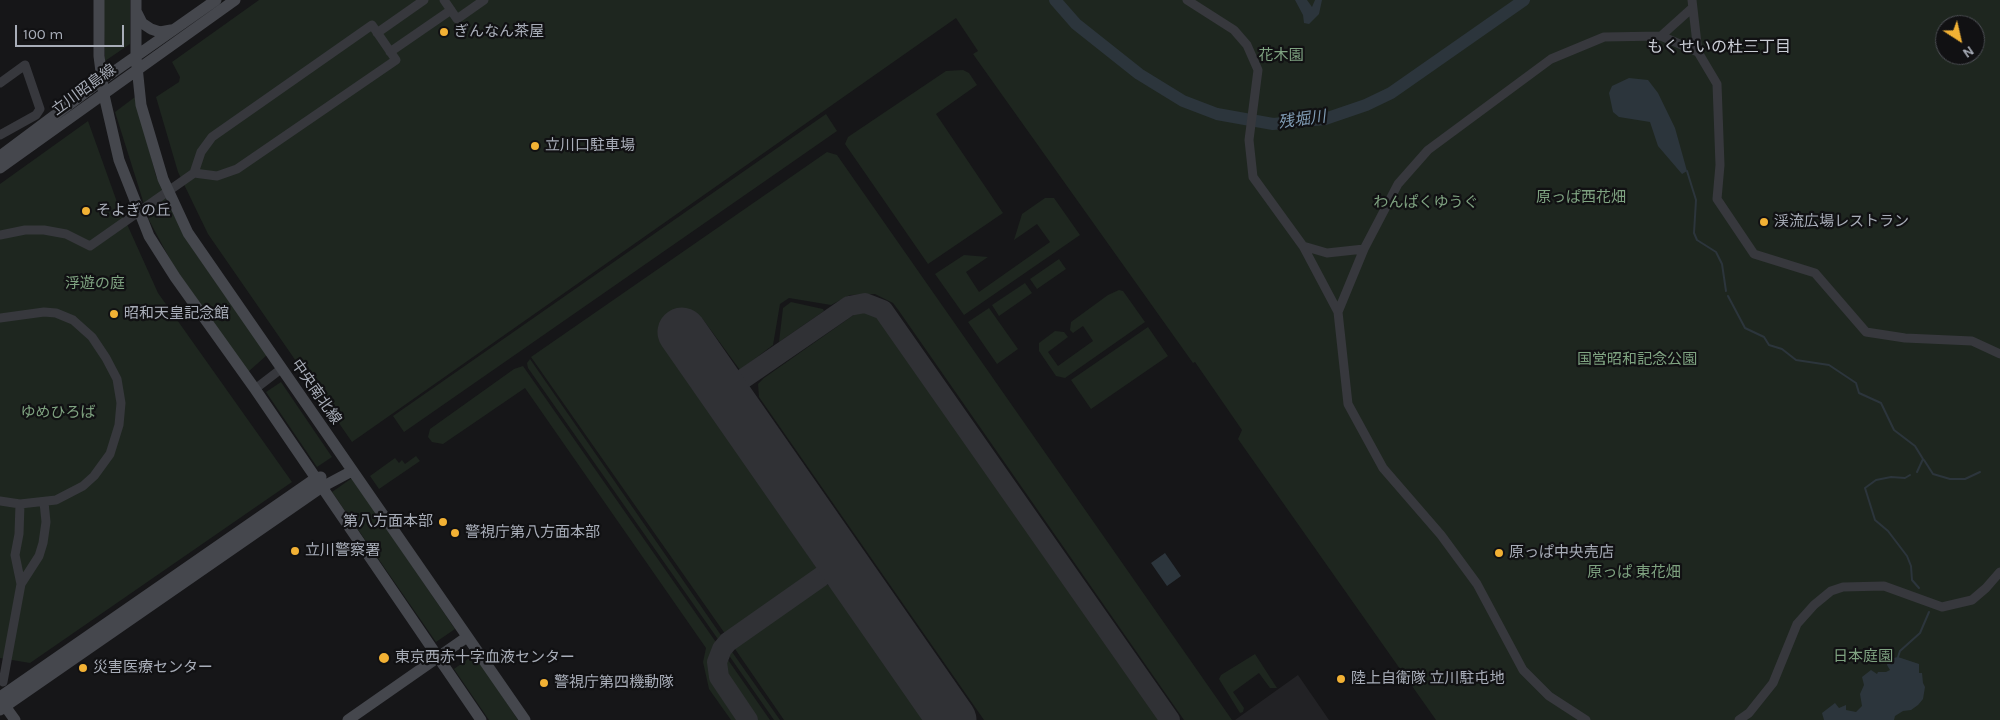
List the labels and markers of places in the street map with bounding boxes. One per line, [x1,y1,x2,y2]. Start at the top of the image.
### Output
place label: ぎんなん茶屋 [454,23,544,41]
marker: ぎんなん茶屋 [438,26,450,38]
place label: 立川口駐車場 [545,137,635,155]
marker: 立川口駐車場 [529,140,541,152]
place label: そよぎの丘 [96,202,171,220]
marker: そよぎの丘 [80,205,92,217]
place label: 渓流広場レストラン [1774,213,1909,231]
marker: 渓流広場レストラン [1758,216,1770,228]
place label: 昭和天皇記念館 [124,305,229,323]
marker: 昭和天皇記念館 [108,308,120,320]
place label: 第八方面本部 [343,513,433,531]
marker: 第八方面本部 [437,516,449,528]
place label: 警視庁第八方面本部 [465,524,600,542]
marker: 警視庁第八方面本部 [449,527,461,539]
place label: 立川警察署 [305,542,380,560]
place label: 原っぱ中央売店 [1509,544,1614,562]
marker: 立川警察署 [289,545,301,557]
marker: 原っぱ中央売店 [1493,547,1505,559]
place label: 東京西赤十字血液センター [395,649,575,667]
marker: 東京西赤十字血液センター [377,651,391,665]
place label: 災害医療センター [93,659,213,677]
marker: 災害医療センター [77,662,89,674]
place label: 陸上自衛隊 立川駐屯地 [1351,670,1505,688]
marker: 陸上自衛隊 立川駐屯地 [1335,673,1347,685]
place label: 警視庁第四機動隊 [554,674,674,692]
marker: 警視庁第四機動隊 [538,677,550,689]

